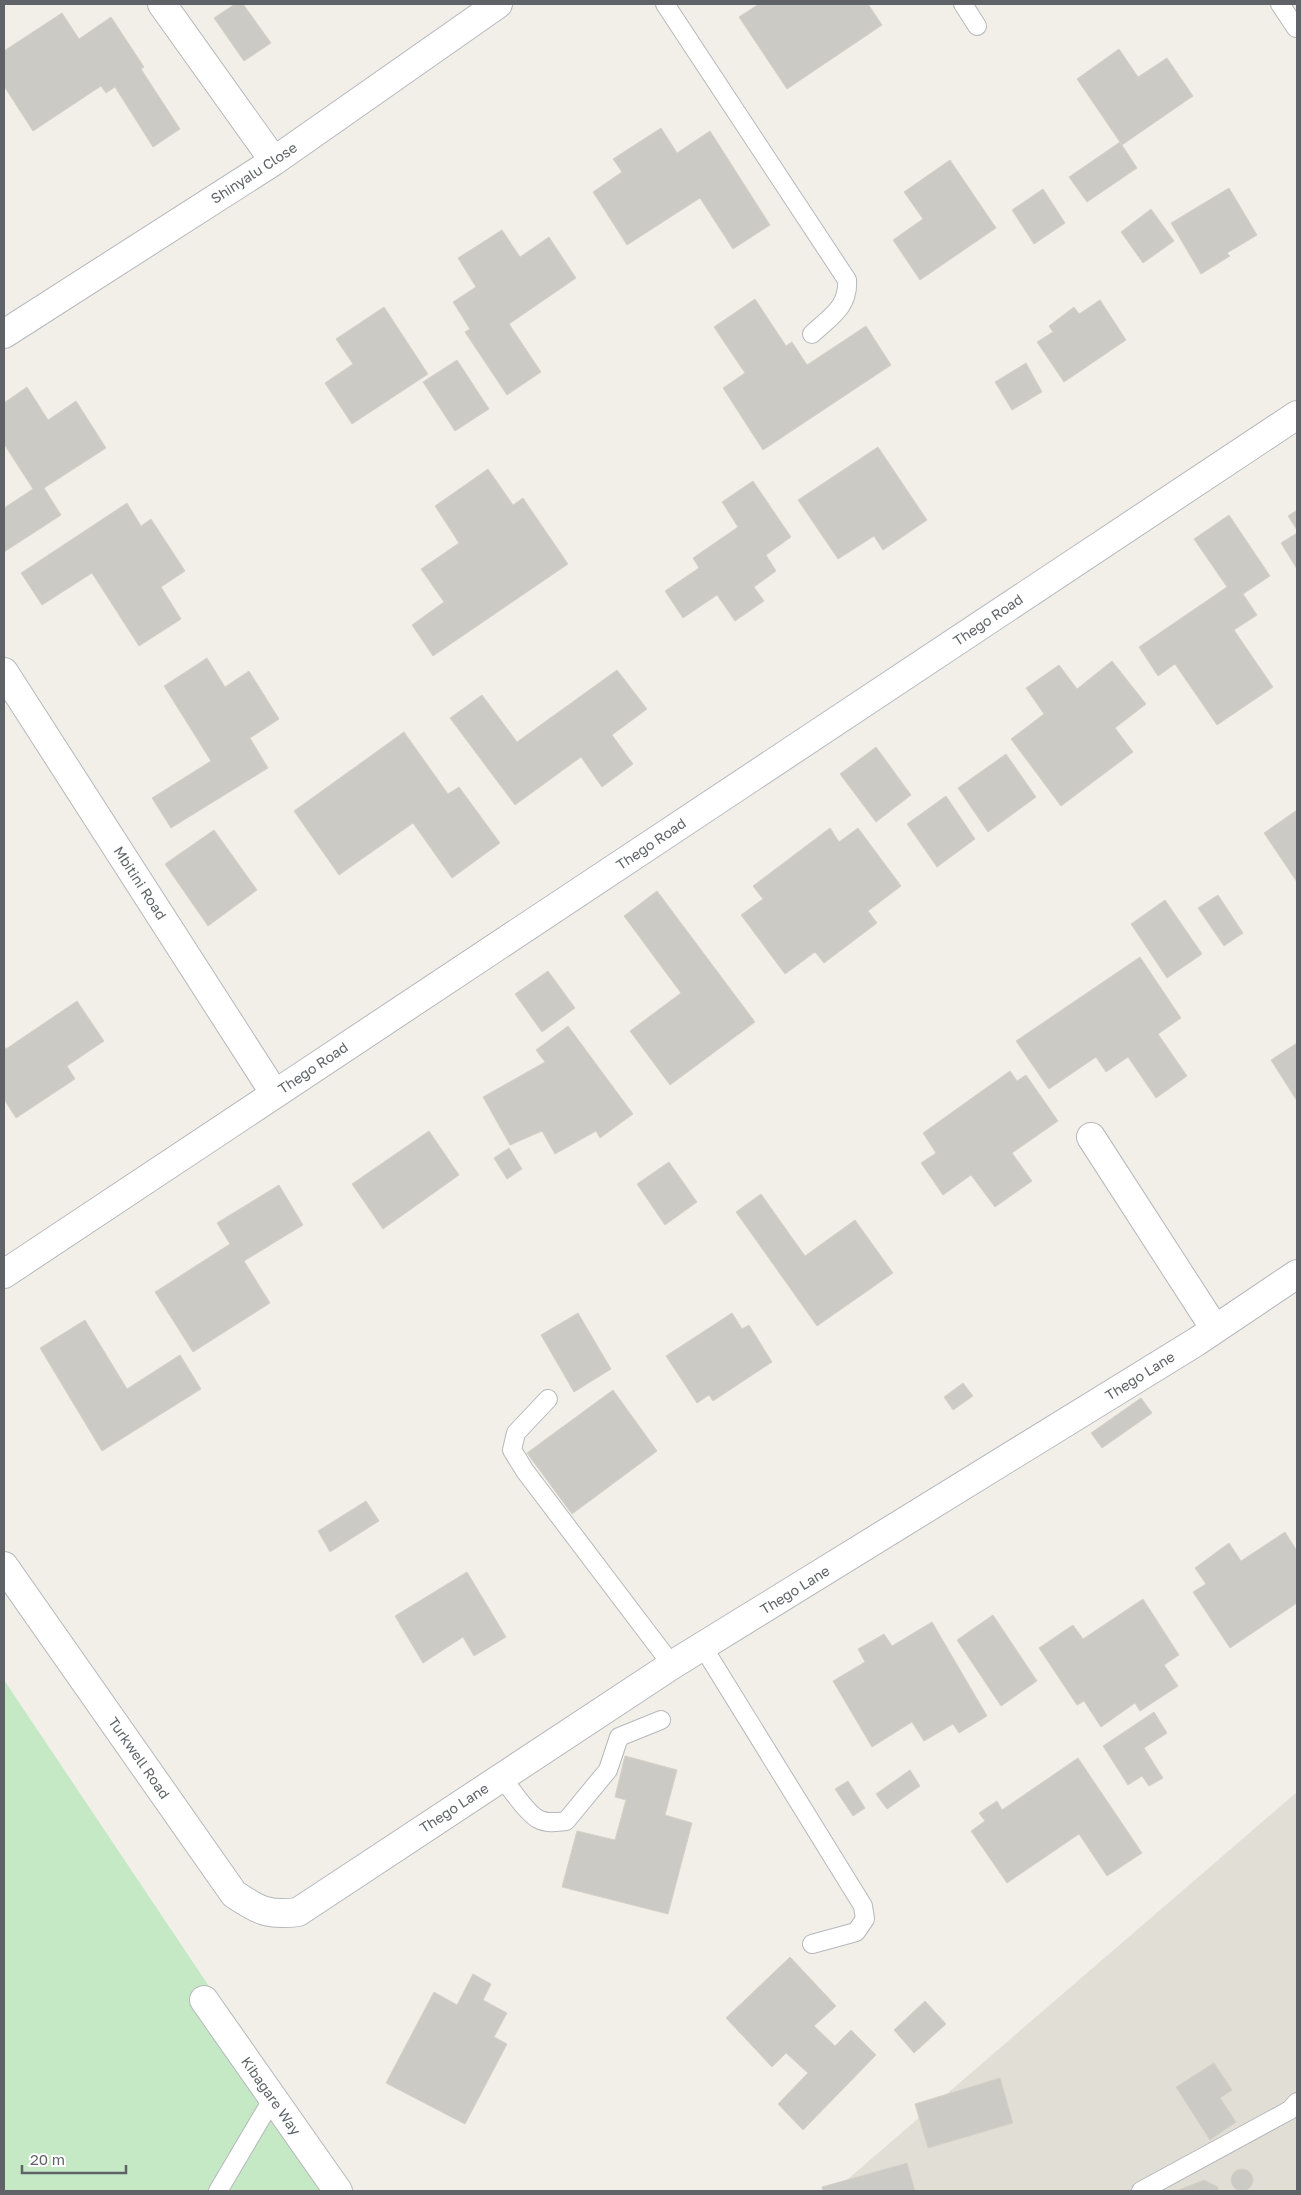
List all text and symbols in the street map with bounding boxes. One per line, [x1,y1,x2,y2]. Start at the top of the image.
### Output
street label: Shinyalu Close [207,138,300,207]
street label: Thego Road [950,590,1026,649]
street label: Thego Road [613,814,689,873]
street label: Mbitini Road [110,843,170,923]
street label: Thego Road [275,1038,351,1097]
street label: Thego Lane [1102,1348,1178,1404]
street label: Thego Lane [757,1562,833,1618]
street label: Turkwell Road [105,1714,174,1802]
street label: Thego Lane [416,1779,491,1836]
street label: Kibagare Way [238,2053,305,2138]
scale bar [22,2142,126,2174]
text: 20 m [30,2150,65,2168]

